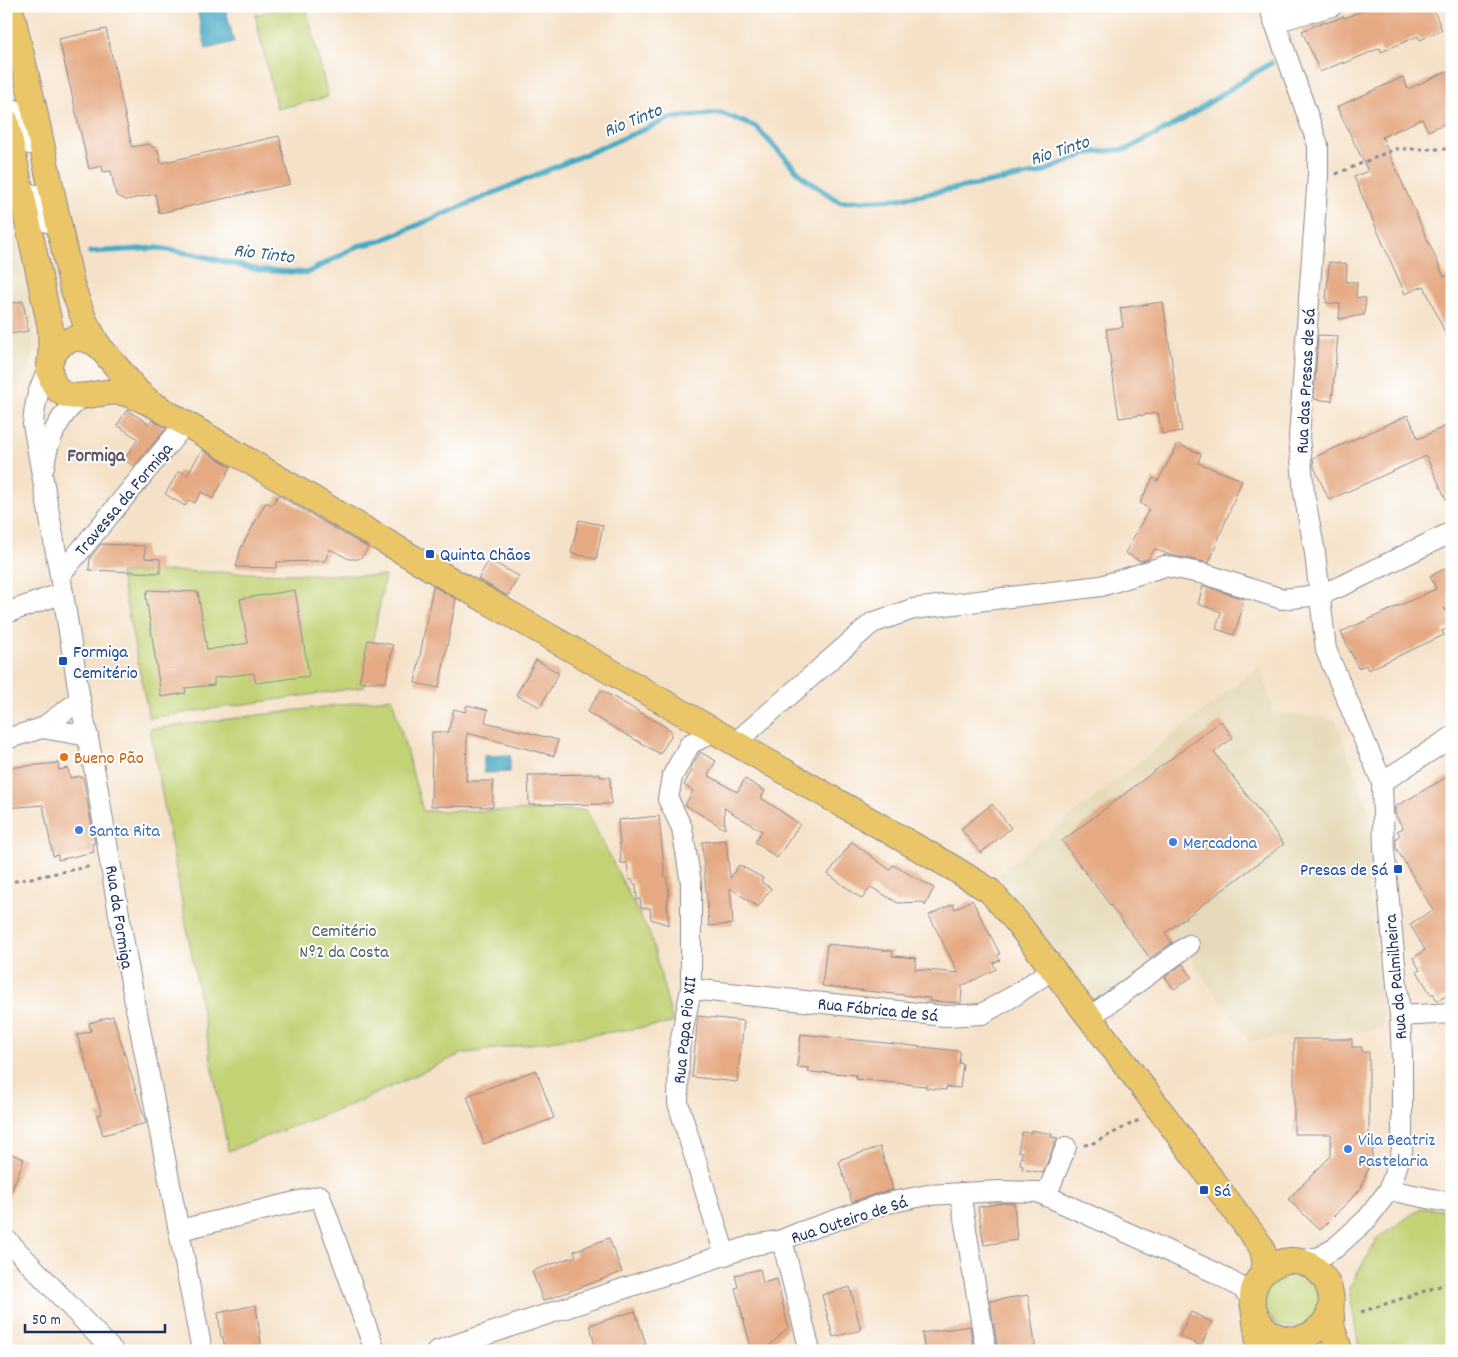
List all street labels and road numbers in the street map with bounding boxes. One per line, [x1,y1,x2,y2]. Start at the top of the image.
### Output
street label: Rua das Presas de Sá [1291,308,1324,454]
street label: Travessa da Formiga [70,438,180,563]
street label: Rua da Formiga [97,864,138,972]
street label: Rua da Palmilheira [1380,913,1415,1040]
street label: Rua Papa Pio XII [668,975,705,1085]
street label: Rua Fábrica de Sá [816,993,939,1030]
street label: Rua Outeiro de Sá [788,1191,911,1252]

